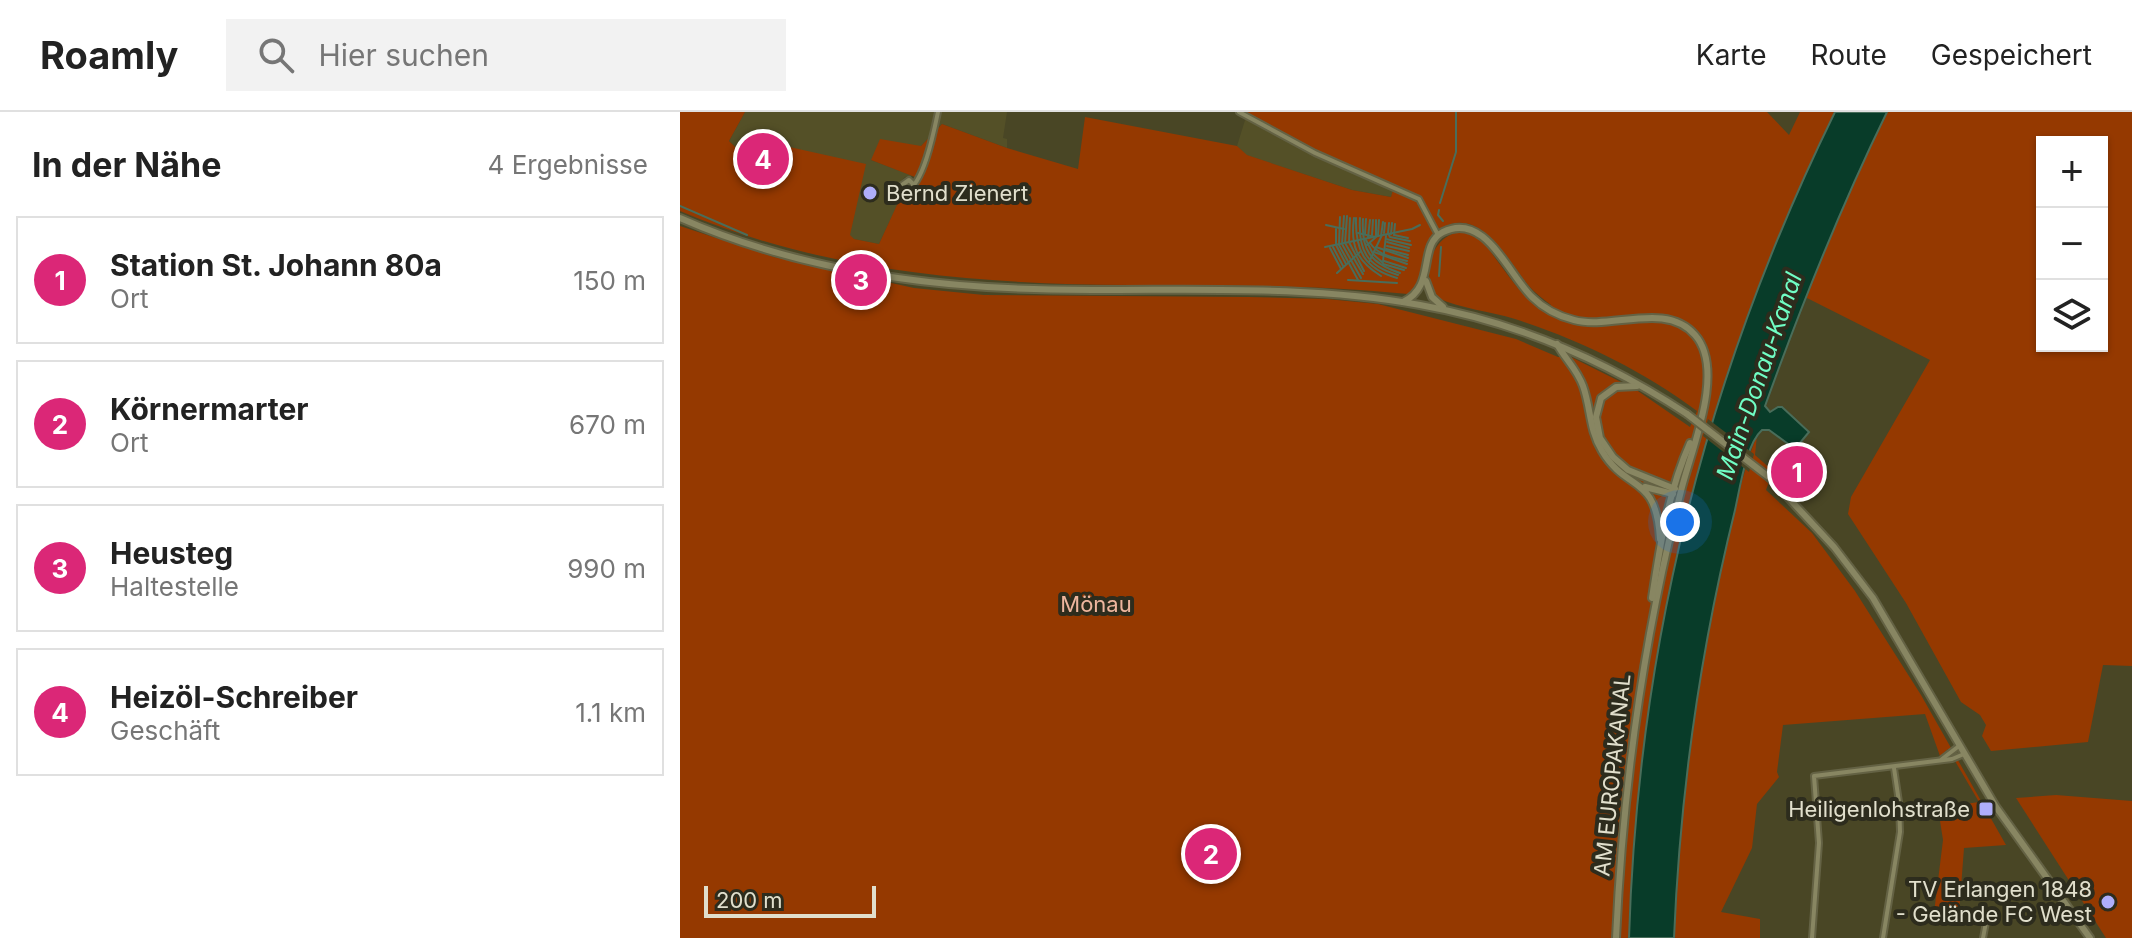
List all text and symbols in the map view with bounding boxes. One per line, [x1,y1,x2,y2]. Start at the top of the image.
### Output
search box [226,19,786,91]
text: Roamly [40,32,178,78]
icon: search [254,33,298,77]
text: Hier suchen [318,37,489,73]
text: Karte [1696,38,1767,72]
text: Route [1811,38,1887,72]
text: Gespeichert [1931,38,2092,72]
pin: 4 [737,129,789,189]
map controls [2036,136,2108,352]
button: + [2036,136,2108,208]
text: In der Nähe [32,144,221,185]
text: 4 Ergebnisse [488,149,648,180]
place label: Bernd Zienert [886,180,1028,206]
marker: Bernd Zienert [861,184,879,202]
button: − [2036,208,2108,280]
text: Station St. Johann 80a [110,247,442,283]
pin: 3 [835,250,887,310]
text: 1 [54,265,66,296]
text: 150 m [573,265,646,296]
water label: Main-Donau-Kanal [1710,268,1808,483]
button: layers [2036,280,2108,352]
text: Ort [110,283,149,314]
text: Körnermarter [110,391,309,427]
text: 2 [52,409,68,440]
text: 670 m [569,409,646,440]
text: Ort [110,427,149,458]
pin: 1 [1771,442,1823,502]
your location [1660,502,1700,542]
text: Heusteg [110,535,233,571]
text: 3 [52,553,68,584]
text: 990 m [567,553,646,584]
text: Haltestelle [110,571,239,602]
park label: Mönau [1060,591,1132,617]
street label: AM EUROPAKANAL [1588,672,1636,878]
text: Heizöl-Schreiber [110,679,358,715]
text: 4 [51,697,69,728]
text: 1.1 km [575,697,646,728]
text: Geschäft [110,715,220,746]
place label: Heiligenlohstraße [1788,796,1970,822]
marker: Heiligenlohstraße [1977,800,1995,818]
pin: 2 [1185,824,1237,884]
place label: TV Erlangen 1848 - Gelände FC West [1896,876,2092,927]
scale bar [704,882,876,918]
text: 200 m [716,887,783,913]
marker: TV Erlangen 1848 - Gelände FC West [2099,893,2117,911]

